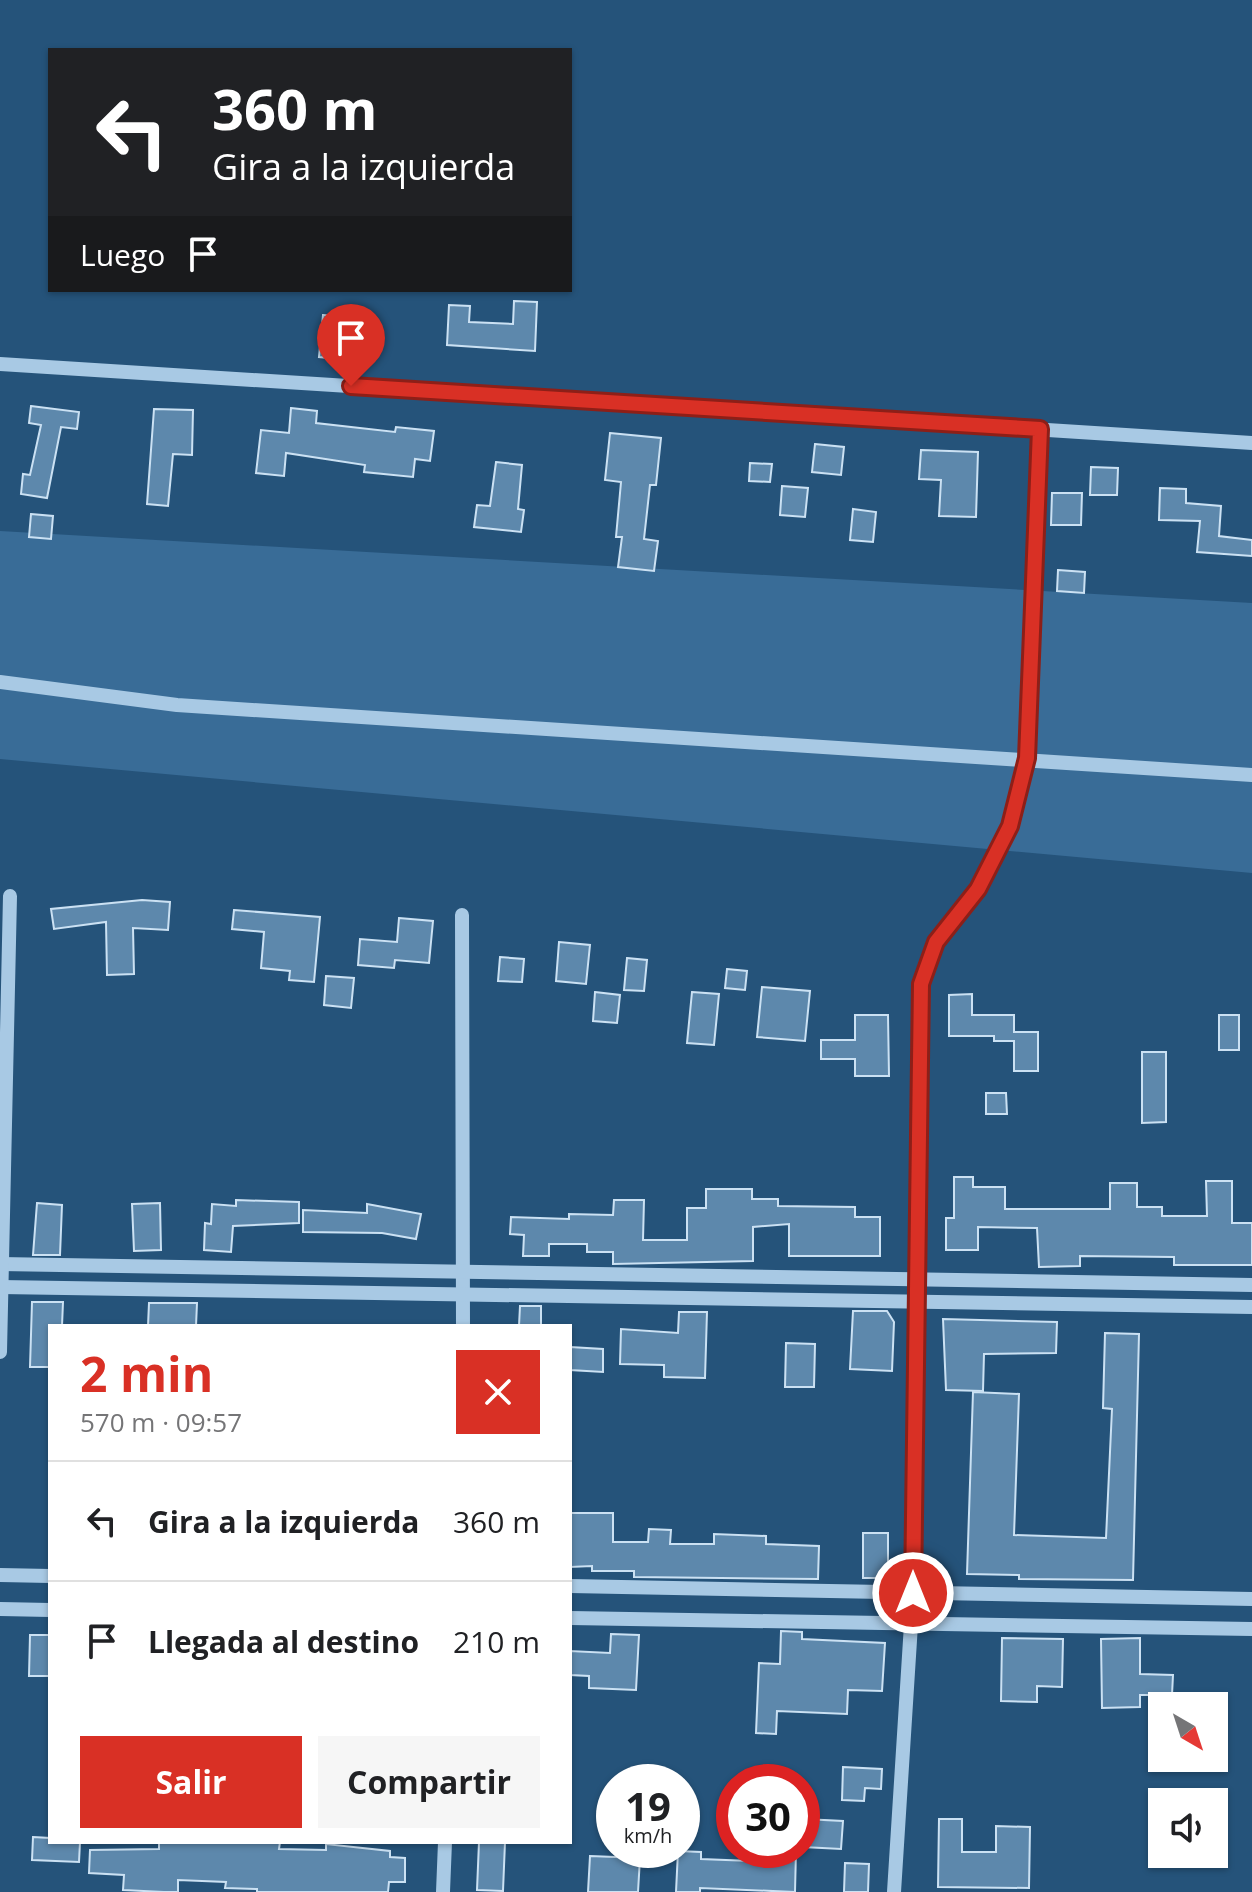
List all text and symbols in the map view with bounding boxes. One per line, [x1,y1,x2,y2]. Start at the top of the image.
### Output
text: 360 m [212,70,378,146]
icon: left [80,80,184,184]
text: Gira a la izquierda [212,142,515,191]
icon: arrive [181,232,225,276]
text: Luego [80,234,165,275]
pin [317,304,385,386]
icon: arrive [329,316,373,360]
text: 2 min [80,1341,213,1406]
button: close [456,1350,540,1434]
text: 570 m · 09:57 [80,1404,242,1440]
icon: left [80,1499,124,1543]
text: Gira a la izquierda [148,1501,420,1542]
text: 360 m [453,1501,540,1542]
position arrow [871,1551,955,1635]
icon: arrive [80,1619,124,1663]
text: Llegada al destino [148,1621,419,1662]
text: 210 m [453,1621,540,1662]
north arrow [1148,1692,1228,1772]
map controls [1148,1692,1228,1868]
button: Salir [80,1736,302,1828]
button: Compartir [318,1736,540,1828]
speed limit sign: 30 [716,1764,820,1868]
text: 19 [625,1778,671,1833]
button: sound [1148,1788,1228,1868]
text: km/h [624,1822,672,1849]

